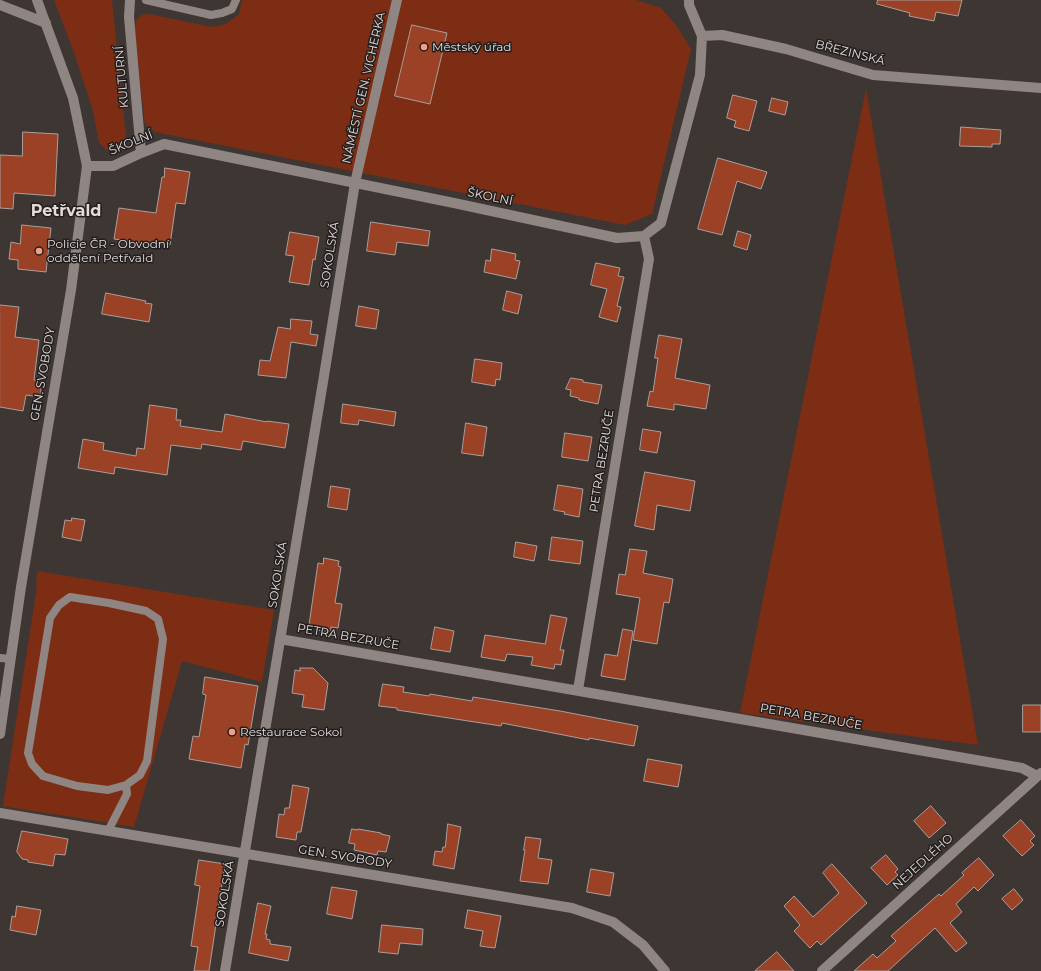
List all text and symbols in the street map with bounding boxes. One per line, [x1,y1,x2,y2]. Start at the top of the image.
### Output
street label: NÁMĚSTÍ GEN. VICHERKA [340,11,388,165]
street label: BŘEZINSKÁ [814,37,886,69]
place label: Městský úřad [432,40,511,54]
marker: Městský úřad [419,42,429,52]
street label: KULTURNÍ [112,45,132,109]
street label: ŠKOLNÍ [107,128,155,158]
street label: ŠKOLNÍ [466,185,514,209]
district label: Petřvald [31,201,101,221]
street label: SOKOLSKÁ [318,221,342,289]
place label: Policie ČR - Obvodní oddělení Petřvald [47,237,169,265]
marker: Policie ČR - Obvodní oddělení Petřvald [34,246,44,256]
street label: GEN. SVOBODY [28,326,58,422]
street label: PETRA BEZRUČE [587,409,617,513]
street label: SOKOLSKÁ [266,541,290,609]
street label: PETRA BEZRUČE [296,621,400,653]
street label: PETRA BEZRUČE [759,701,863,733]
place label: Restaurace Sokol [240,725,343,739]
marker: Restaurace Sokol [227,727,237,737]
street label: NEJEDLÉHO [890,831,956,893]
street label: GEN. SVOBODY [297,842,393,872]
street label: SOKOLSKÁ [213,860,237,928]

